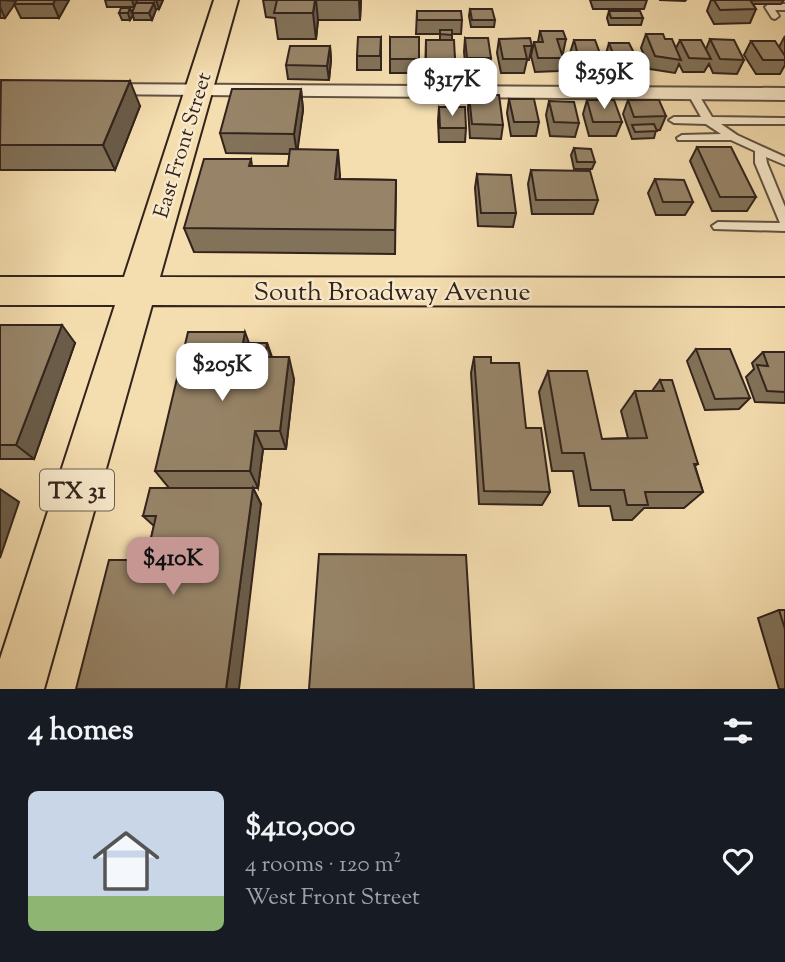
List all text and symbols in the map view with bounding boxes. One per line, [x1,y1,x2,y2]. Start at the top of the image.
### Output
pin: $259K [555,52,653,111]
text: $259K [575,57,633,90]
pin: $317K [403,58,501,118]
text: $317K [423,64,481,97]
street label: East Front Street [147,69,220,222]
street label: South Broadway Avenue [253,275,531,312]
pin: $205K [173,344,271,403]
text: $205K [192,349,252,382]
road number: TX 31 [40,470,114,510]
pin: $410K [124,538,222,597]
text: $410K [143,543,203,576]
text: 4 homes [28,710,134,753]
icon: filters [719,712,757,750]
text: $410,000 [245,806,355,849]
icon: home [84,819,168,903]
icon: heart [719,842,757,880]
text: 4 rooms · 120 m² [245,849,401,882]
text: West Front Street [245,882,420,915]

